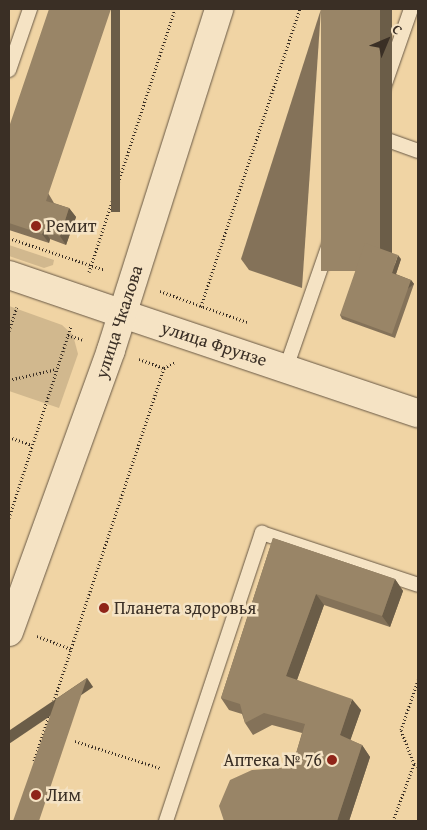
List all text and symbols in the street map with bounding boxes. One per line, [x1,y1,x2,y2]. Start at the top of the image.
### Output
north arrow [362,15,412,65]
text: С [388,20,407,39]
place label: Ремит [46,215,96,237]
marker: Ремит [30,220,42,232]
street label: улица Чкалова [91,263,147,381]
street label: улица Фрунзе [158,317,270,371]
place label: Планета здоровья [114,597,256,619]
marker: Планета здоровья [98,602,110,614]
place label: Аптека № 76 [224,749,322,771]
marker: Аптека № 76 [326,754,338,766]
place label: Лим [46,784,81,806]
marker: Лим [30,789,42,801]

